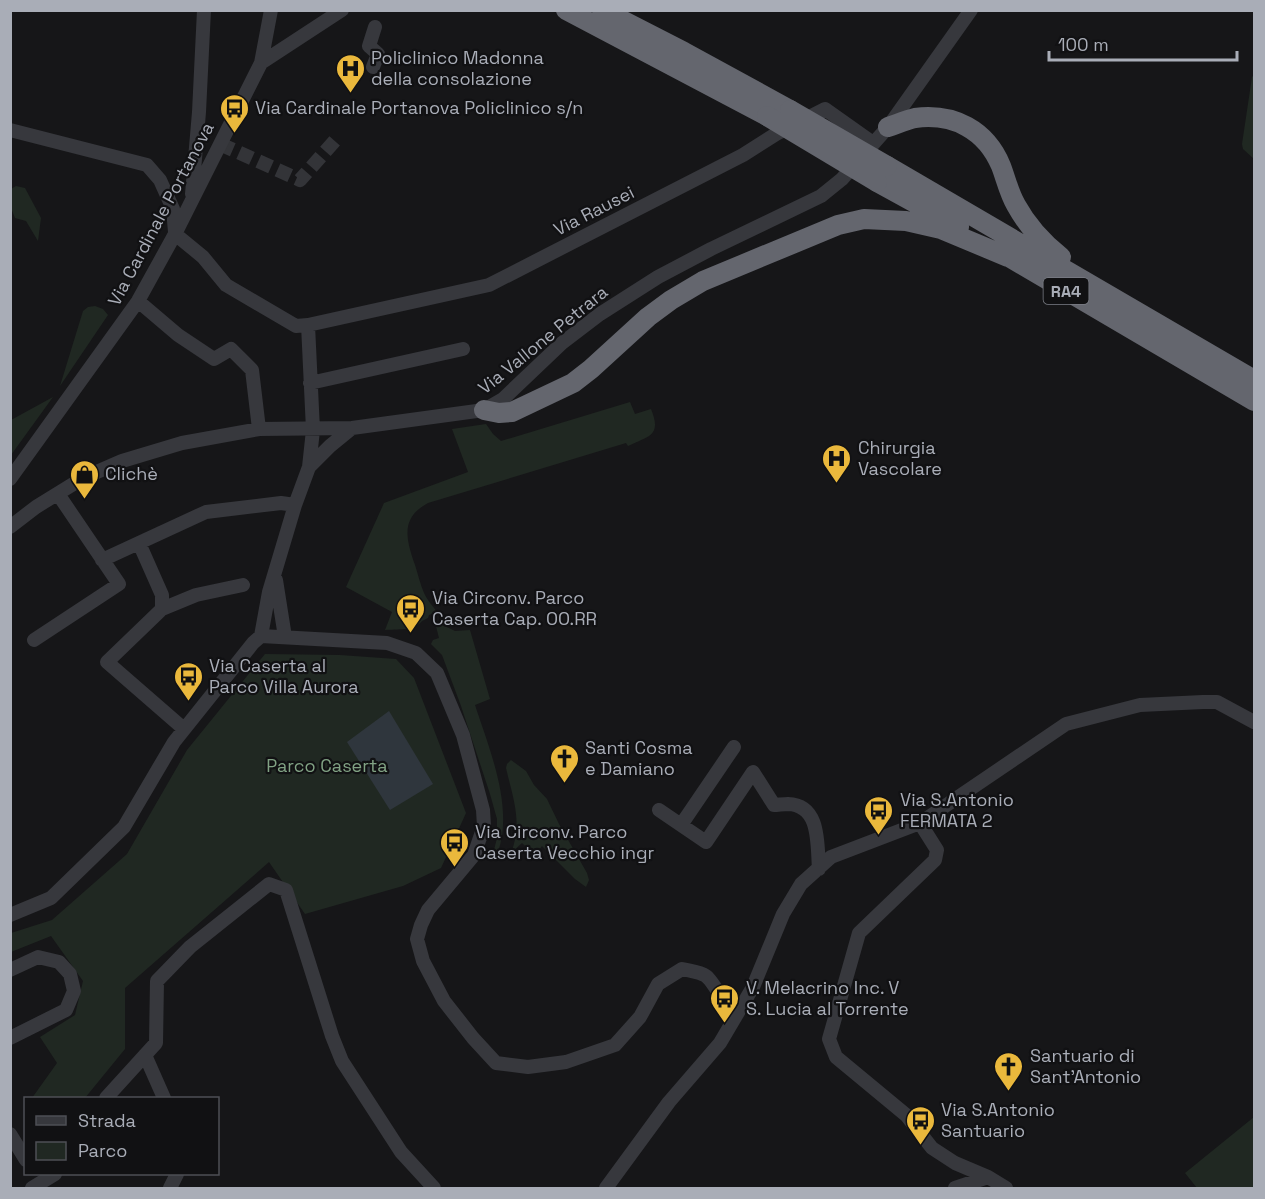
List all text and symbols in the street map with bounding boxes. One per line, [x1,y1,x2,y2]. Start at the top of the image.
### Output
scale bar [1049,24,1236,62]
text: 100 m [1058,33,1109,56]
place label: Policlinico Madonna della consolazione [371,46,544,90]
hospital icon: Policlinico Madonna della consolazione [334,52,366,94]
bus stop icon: Via Cardinale Portanova Policlinico s/n [218,92,250,134]
place label: Via Cardinale Portanova Policlinico s/n [255,96,583,119]
street label: Via Cardinale Portanova [102,118,219,309]
street label: Via Rausei [550,180,638,241]
road number: RA4 [1044,278,1088,304]
street label: Via Vallone Petrara [473,280,612,399]
place label: Chirurgia Vascolare [858,436,942,480]
hospital icon: Chirurgia Vascolare [821,442,853,484]
shop icon: Clichè [68,458,100,500]
place label: Clichè [105,462,158,485]
place label: Via Circonv. Parco Caserta Cap. OO.RR [432,586,597,630]
bus stop icon: Via Circonv. Parco Caserta Cap. OO.RR [395,592,427,634]
place label: Via Caserta al Parco Villa Aurora [209,654,359,698]
bus stop icon: Via Caserta al Parco Villa Aurora [172,660,204,702]
place label: Santi Cosma e Damiano [585,736,692,780]
church icon: Santi Cosma e Damiano [548,742,580,784]
park label: Parco Caserta [266,754,388,777]
place label: Via S.Antonio FERMATA 2 [900,788,1014,832]
bus stop icon: Via S.Antonio FERMATA 2 [863,794,895,836]
place label: Via Circonv. Parco Caserta Vecchio ingr [475,820,655,864]
bus stop icon: Via Circonv. Parco Caserta Vecchio ingr [438,826,470,868]
place label: V. Melacrino Inc. V S. Lucia al Torrente [746,976,909,1020]
bus stop icon: V. Melacrino Inc. V S. Lucia al Torrente [709,982,741,1024]
place label: Santuario di Sant'Antonio [1030,1044,1141,1088]
church icon: Santuario di Sant'Antonio [993,1050,1025,1092]
legend [24,1097,219,1175]
place label: Via S.Antonio Santuario [941,1098,1055,1142]
bus stop icon: Via S.Antonio Santuario [904,1104,936,1146]
text: Strada [78,1109,136,1132]
text: Parco [78,1139,127,1162]

